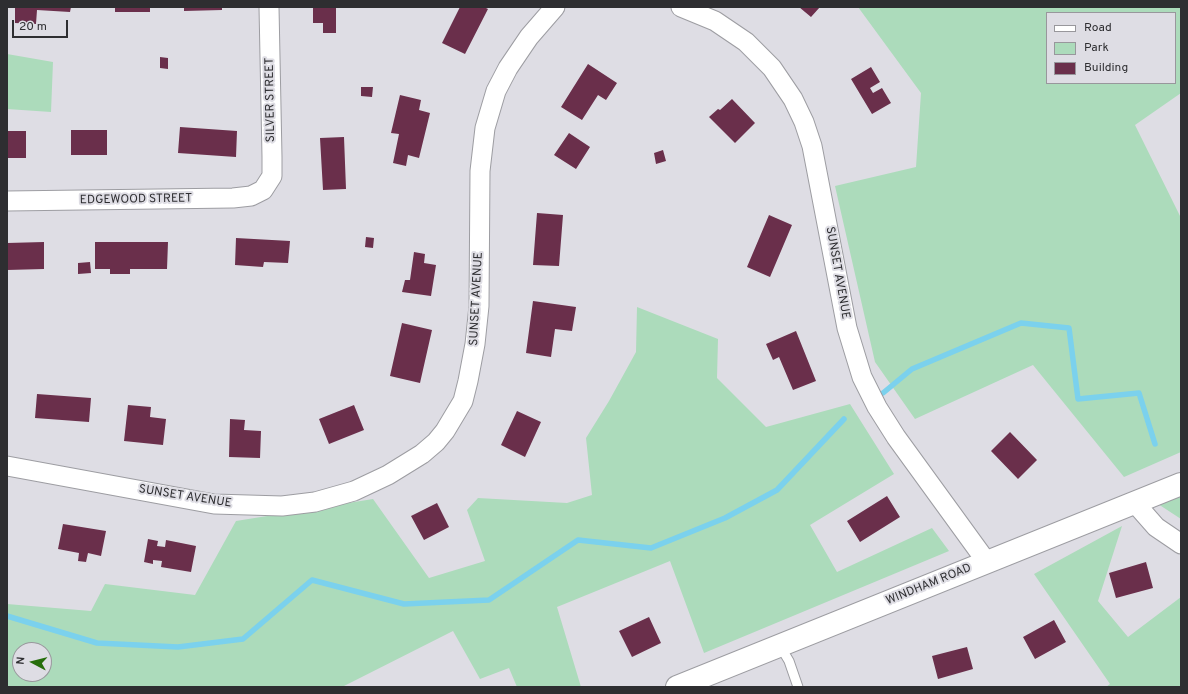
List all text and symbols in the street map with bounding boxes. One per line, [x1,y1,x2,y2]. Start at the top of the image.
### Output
scale bar [14,12,70,38]
legend [1046,12,1176,84]
text: 20 m [19,19,47,35]
text: Road [1084,20,1112,36]
text: Park [1084,40,1109,56]
street label: SILVER STREET [263,57,279,143]
text: Building [1084,60,1128,76]
street label: EDGEWOOD STREET [80,192,192,208]
street label: SUNSET AVENUE [822,226,852,320]
street label: SUNSET AVENUE [467,252,487,346]
street label: SUNSET AVENUE [138,483,232,511]
street label: WINDHAM ROAD [884,561,974,609]
north arrow [12,642,52,682]
text: N [14,656,29,665]

